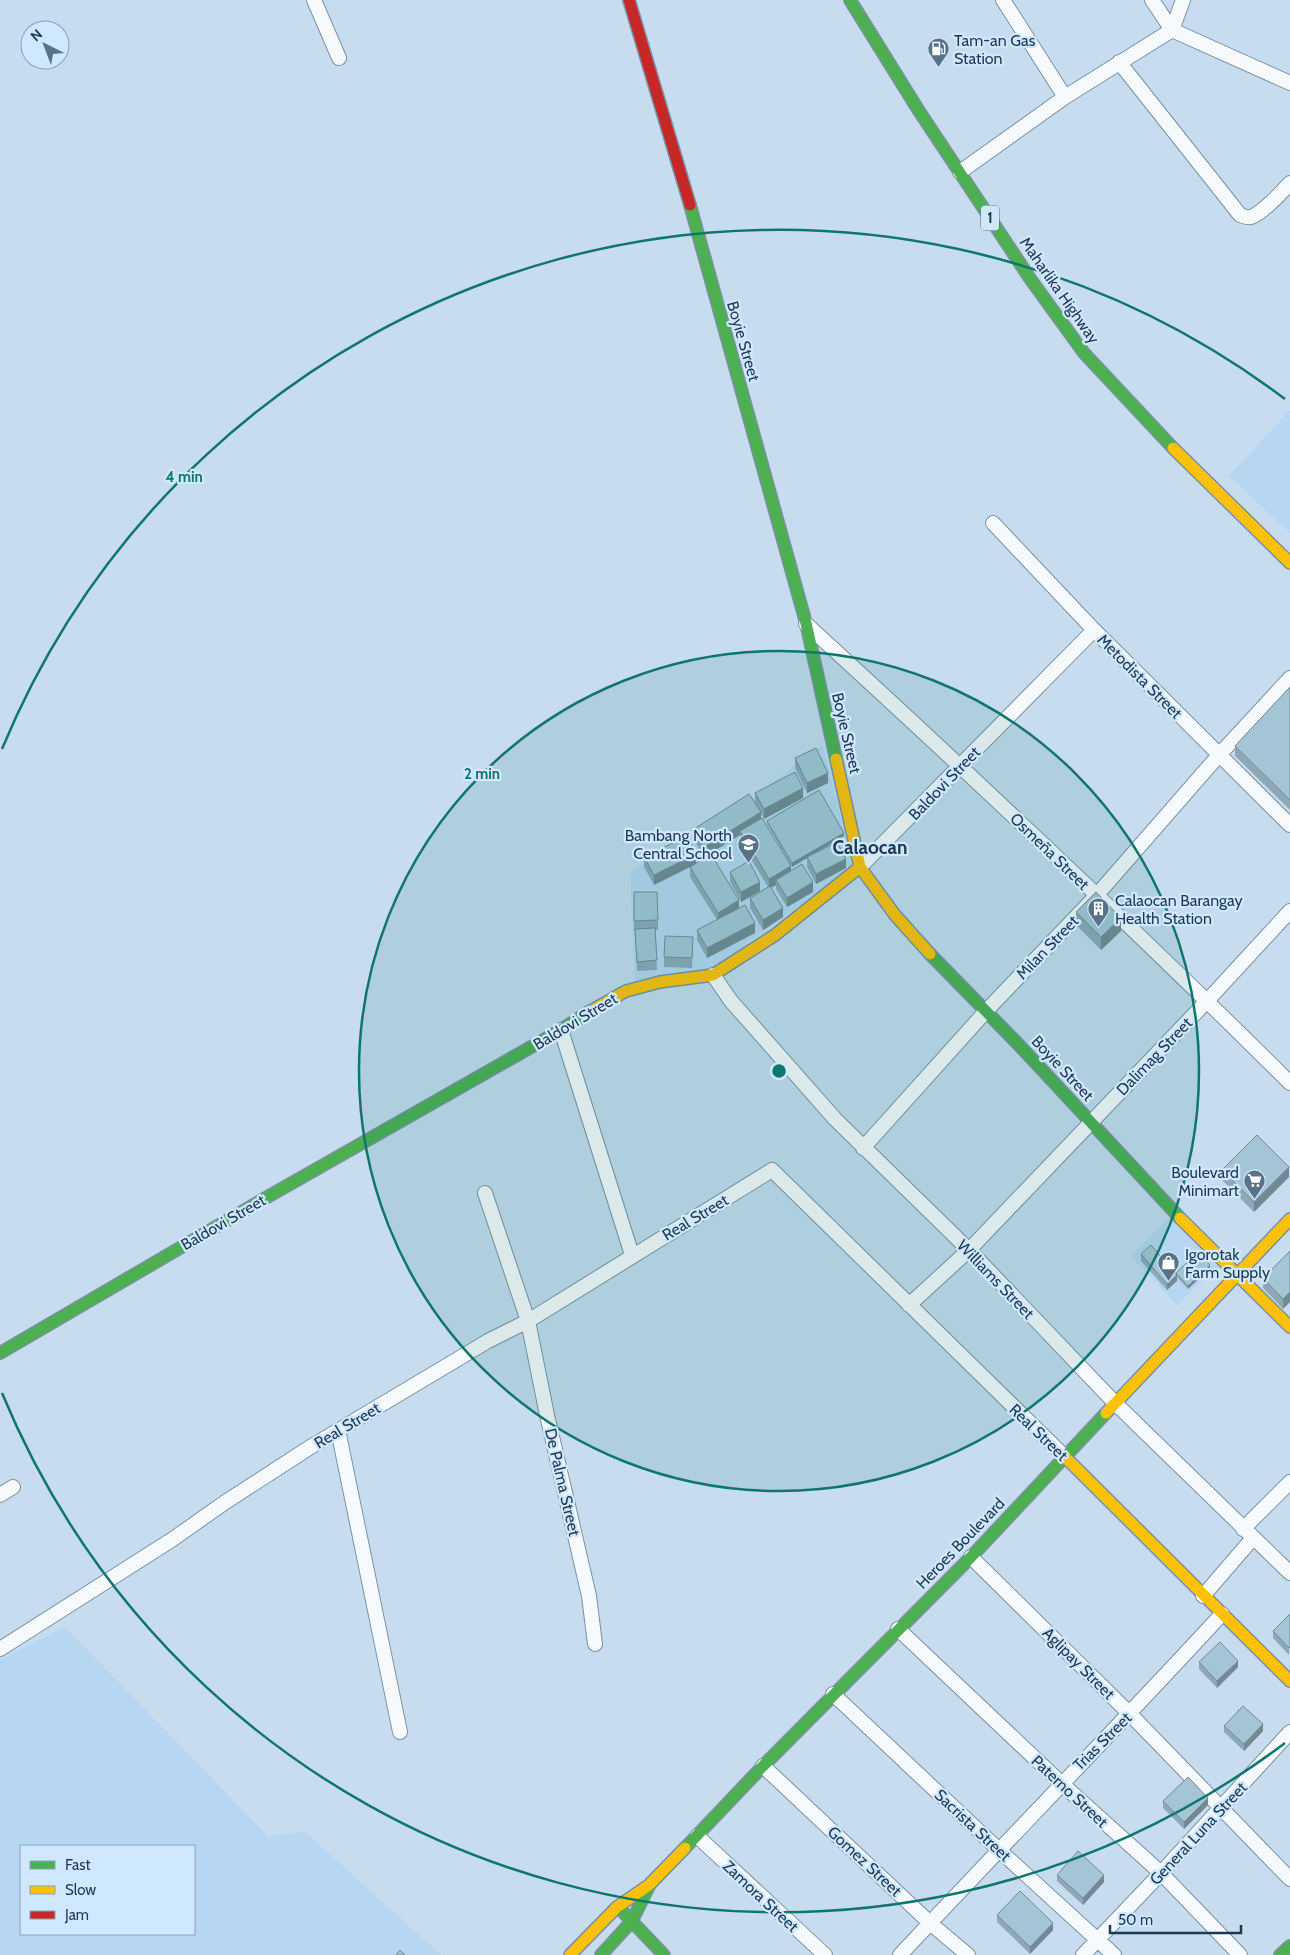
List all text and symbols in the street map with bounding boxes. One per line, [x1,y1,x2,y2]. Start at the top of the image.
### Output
north arrow [20,20,70,70]
text: N [27,25,46,45]
place label: Tam-an Gas Station [954,31,1036,68]
fuel station icon: Tam-an Gas Station [926,37,950,68]
road number: 1 [981,206,999,230]
street label: Maharlika Highway [1016,233,1103,347]
street label: Boyie Street [723,299,764,384]
text: 4 min [165,468,203,486]
street label: Metodista Street [1093,630,1186,723]
street label: Boyie Street [828,691,865,776]
street label: Baldovi Street [905,742,984,824]
text: 2 min [464,765,500,783]
street label: Osmeña Street [1006,809,1094,894]
place label: Bambang North Central School [625,826,732,863]
school or university icon: Bambang North Central School [736,832,760,863]
district label: Calaocan [833,836,907,859]
place label: Calaocan Barangay Health Station [1115,891,1243,928]
building icon: Calaocan Barangay Health Station [1087,897,1111,928]
street label: Milan Street [1012,911,1083,983]
street label: Baldovi Street [530,989,621,1054]
street label: Dalimag Street [1113,1013,1197,1099]
street label: Boyie Street [1028,1032,1098,1105]
centre of rings [770,1062,788,1080]
place label: Boulevard Minimart [1171,1163,1240,1200]
supermarket icon: Boulevard Minimart [1243,1169,1267,1200]
street label: Baldovi Street [178,1190,269,1254]
street label: Real Street [659,1190,732,1245]
street label: Williams Street [953,1236,1038,1323]
place label: Igorotak Farm Supply [1185,1245,1270,1282]
shop icon: Igorotak Farm Supply [1157,1251,1181,1282]
street label: Real Street [311,1398,384,1453]
street label: Real Street [1006,1400,1072,1465]
street label: De Palma Street [541,1426,584,1538]
street label: Heroes Boulevard [912,1494,1009,1593]
street label: Aglipay Street [1039,1623,1119,1704]
street label: Trias Street [1069,1708,1136,1774]
street label: Paterno Street [1028,1751,1112,1832]
street label: General Luna Street [1146,1778,1251,1889]
street label: Sacrista Street [931,1785,1015,1866]
street label: Gomez Street [824,1822,906,1901]
legend [20,1845,195,1935]
text: Fast [65,1856,90,1874]
street label: Zamora Street [719,1857,803,1937]
text: Slow [65,1881,96,1899]
scale bar [1110,1902,1241,1934]
text: Jam [64,1906,89,1924]
text: 50 m [1118,1911,1153,1929]

